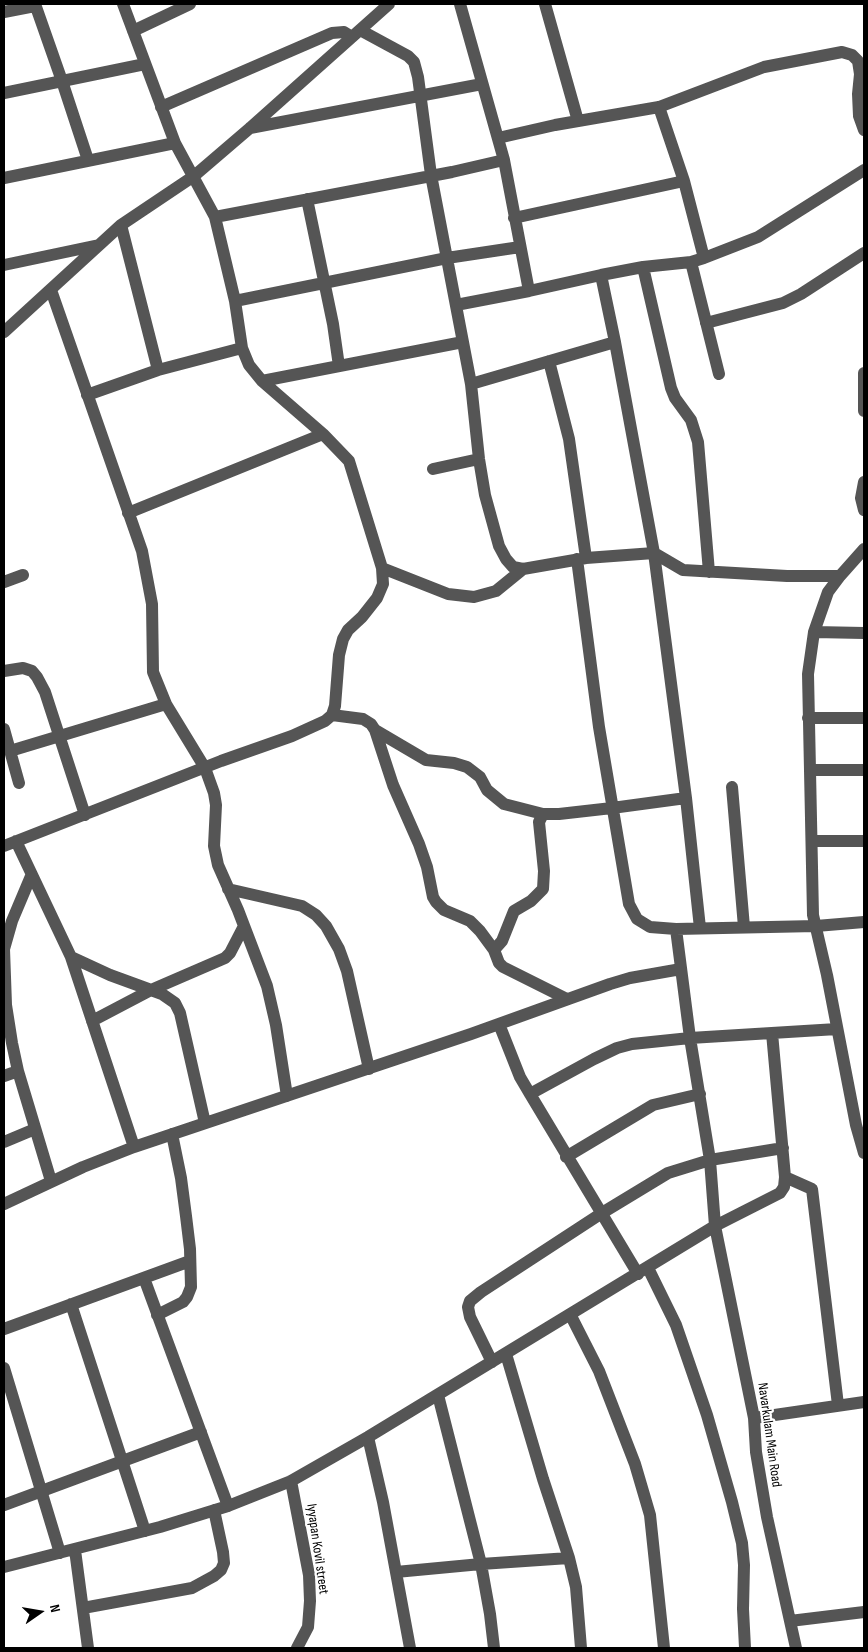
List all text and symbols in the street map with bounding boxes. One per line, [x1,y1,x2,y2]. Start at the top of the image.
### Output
street label: Navarkulam Main Road [753,1382,785,1488]
street label: Iyyapan Kovil street [302,1503,332,1595]
north arrow [15,1587,65,1637]
text: N [46,1603,64,1614]

